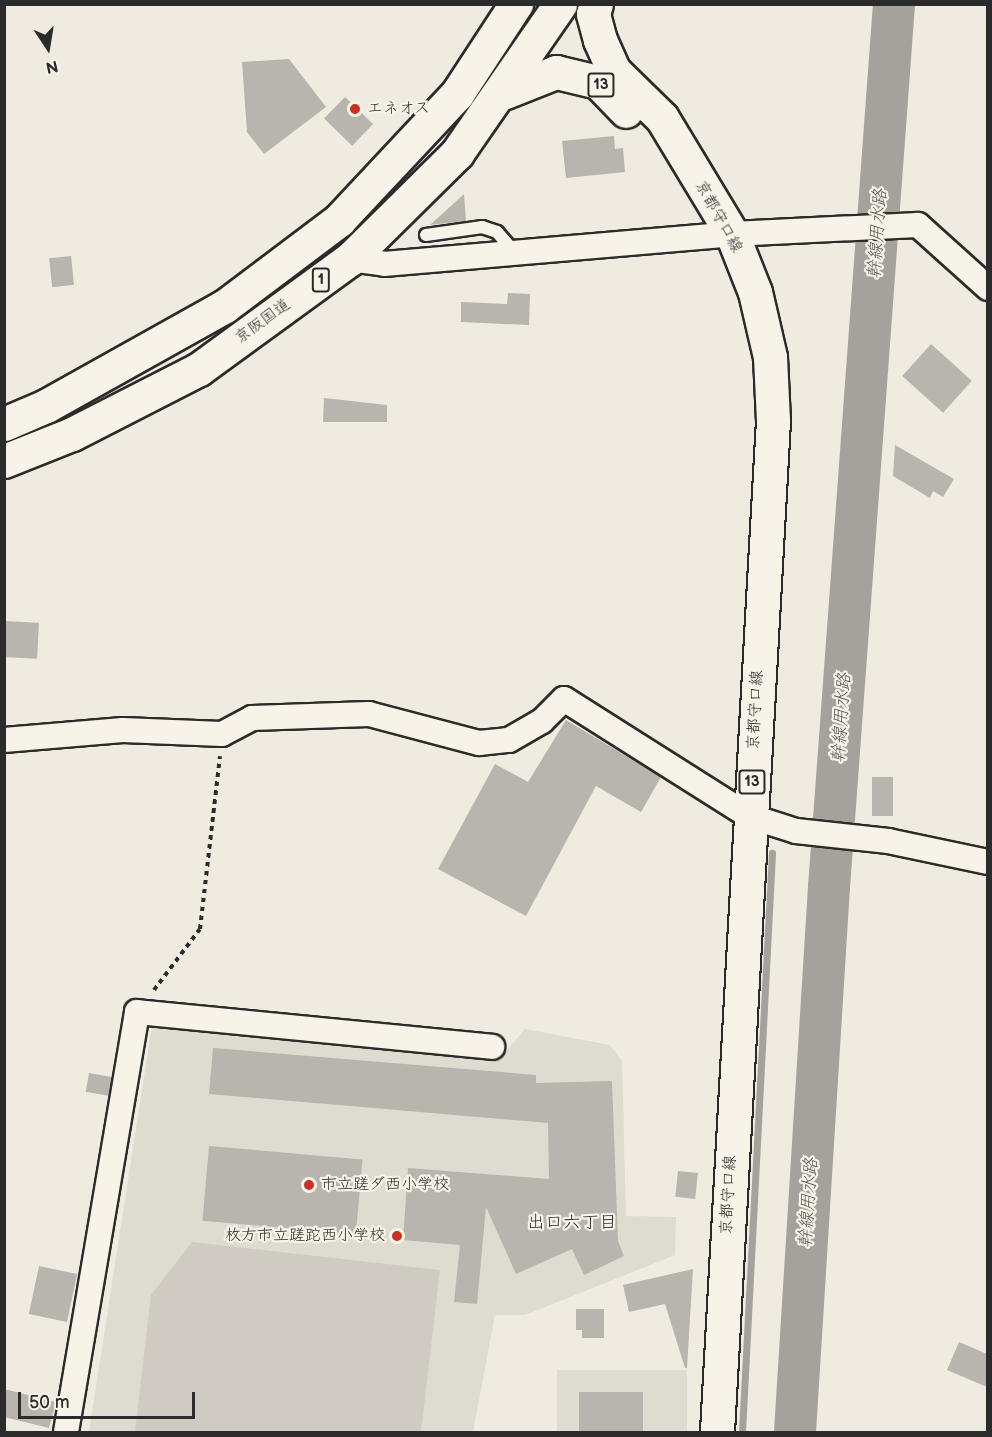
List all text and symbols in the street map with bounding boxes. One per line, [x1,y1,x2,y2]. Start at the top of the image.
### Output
north arrow [18,18,78,78]
text: N [44,56,60,77]
road number: 13 [586,73,616,97]
place label: エネオス [367,99,431,119]
marker: エネオス [348,102,362,116]
street label: 京都守口線 [690,177,746,257]
water label: 幹線用水路 [864,188,892,280]
road number: 1 [310,268,332,292]
street label: 京阪国道 [231,295,295,349]
street label: 京都守口線 [744,670,768,750]
water label: 幹線用水路 [828,672,856,764]
road number: 13 [737,770,767,794]
street label: 京都守口線 [717,1155,741,1235]
water label: 幹線用水路 [795,1157,823,1249]
place label: 市立蹉ダ西小学校 [321,1175,449,1195]
marker: 市立蹉ダ西小学校 [302,1178,316,1192]
district label: 出口六丁目 [527,1212,617,1234]
place label: 枚方市立蹉跎西小学校 [225,1226,385,1246]
marker: 枚方市立蹉跎西小学校 [390,1229,404,1243]
scale bar [21,1380,198,1418]
text: 50 m [29,1392,70,1413]

